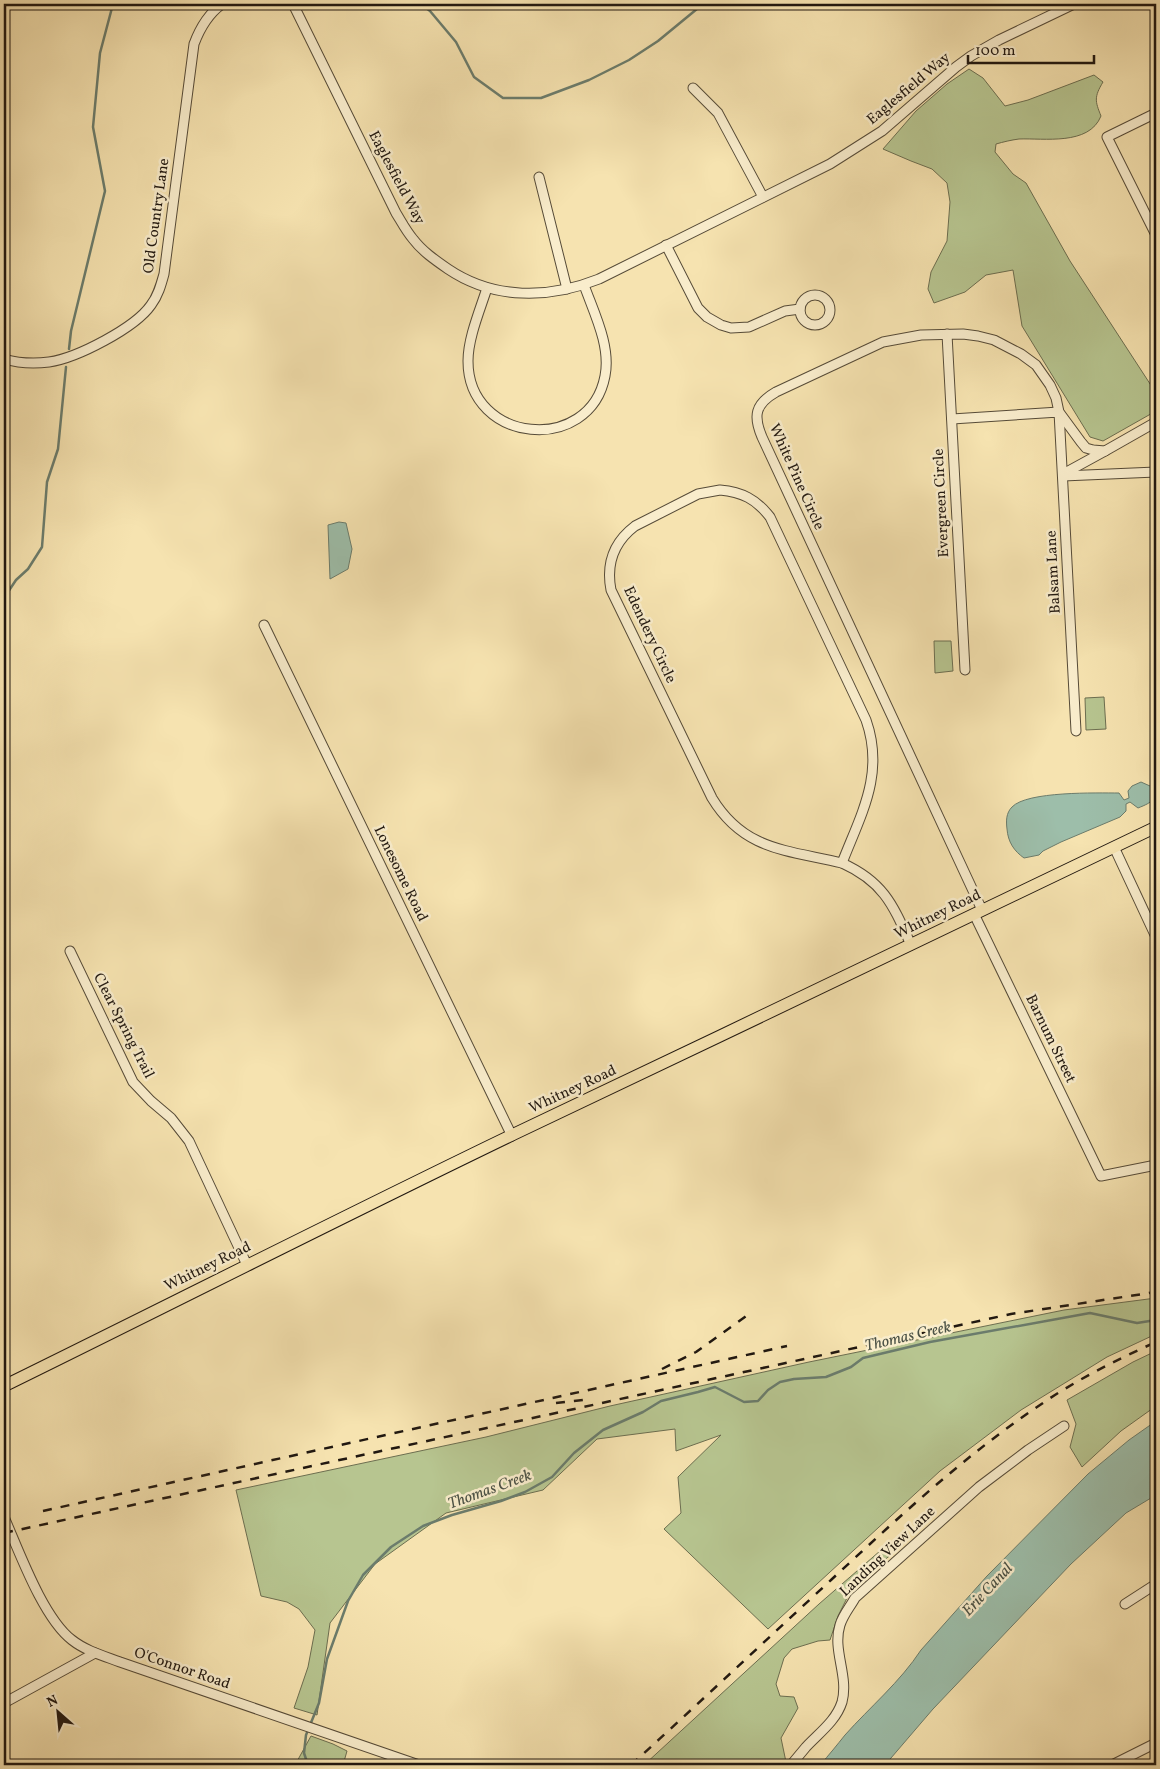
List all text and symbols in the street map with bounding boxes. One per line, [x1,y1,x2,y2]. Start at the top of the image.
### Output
scale bar [968,32,1094,64]
text: 100 m [975,41,1015,62]
street label: Eaglesfield Way [863,48,955,130]
street label: Eaglesfield Way [362,127,430,229]
street label: Old Country Lane [139,157,175,275]
street label: White Pine Circle [763,420,829,534]
street label: Evergreen Circle [929,448,955,558]
street label: Balsam Lane [1041,530,1067,614]
street label: Edendery Circle [617,583,681,687]
street label: Lonesome Road [368,823,432,925]
street label: Whitney Road [891,885,985,945]
street label: Clear Spring Trail [87,970,159,1082]
street label: Barnum Street [1019,991,1081,1087]
street label: Whitney Road [526,1061,620,1119]
street label: Whitney Road [161,1237,255,1297]
water label: Thomas Creek [863,1316,954,1358]
water label: Thomas Creek [445,1464,536,1515]
street label: Landing View Lane [835,1502,941,1602]
water label: Erie Canal [958,1559,1018,1621]
street label: O'Connor Road [131,1643,233,1695]
north arrow [32,1686,82,1736]
text: N [44,1691,62,1713]

